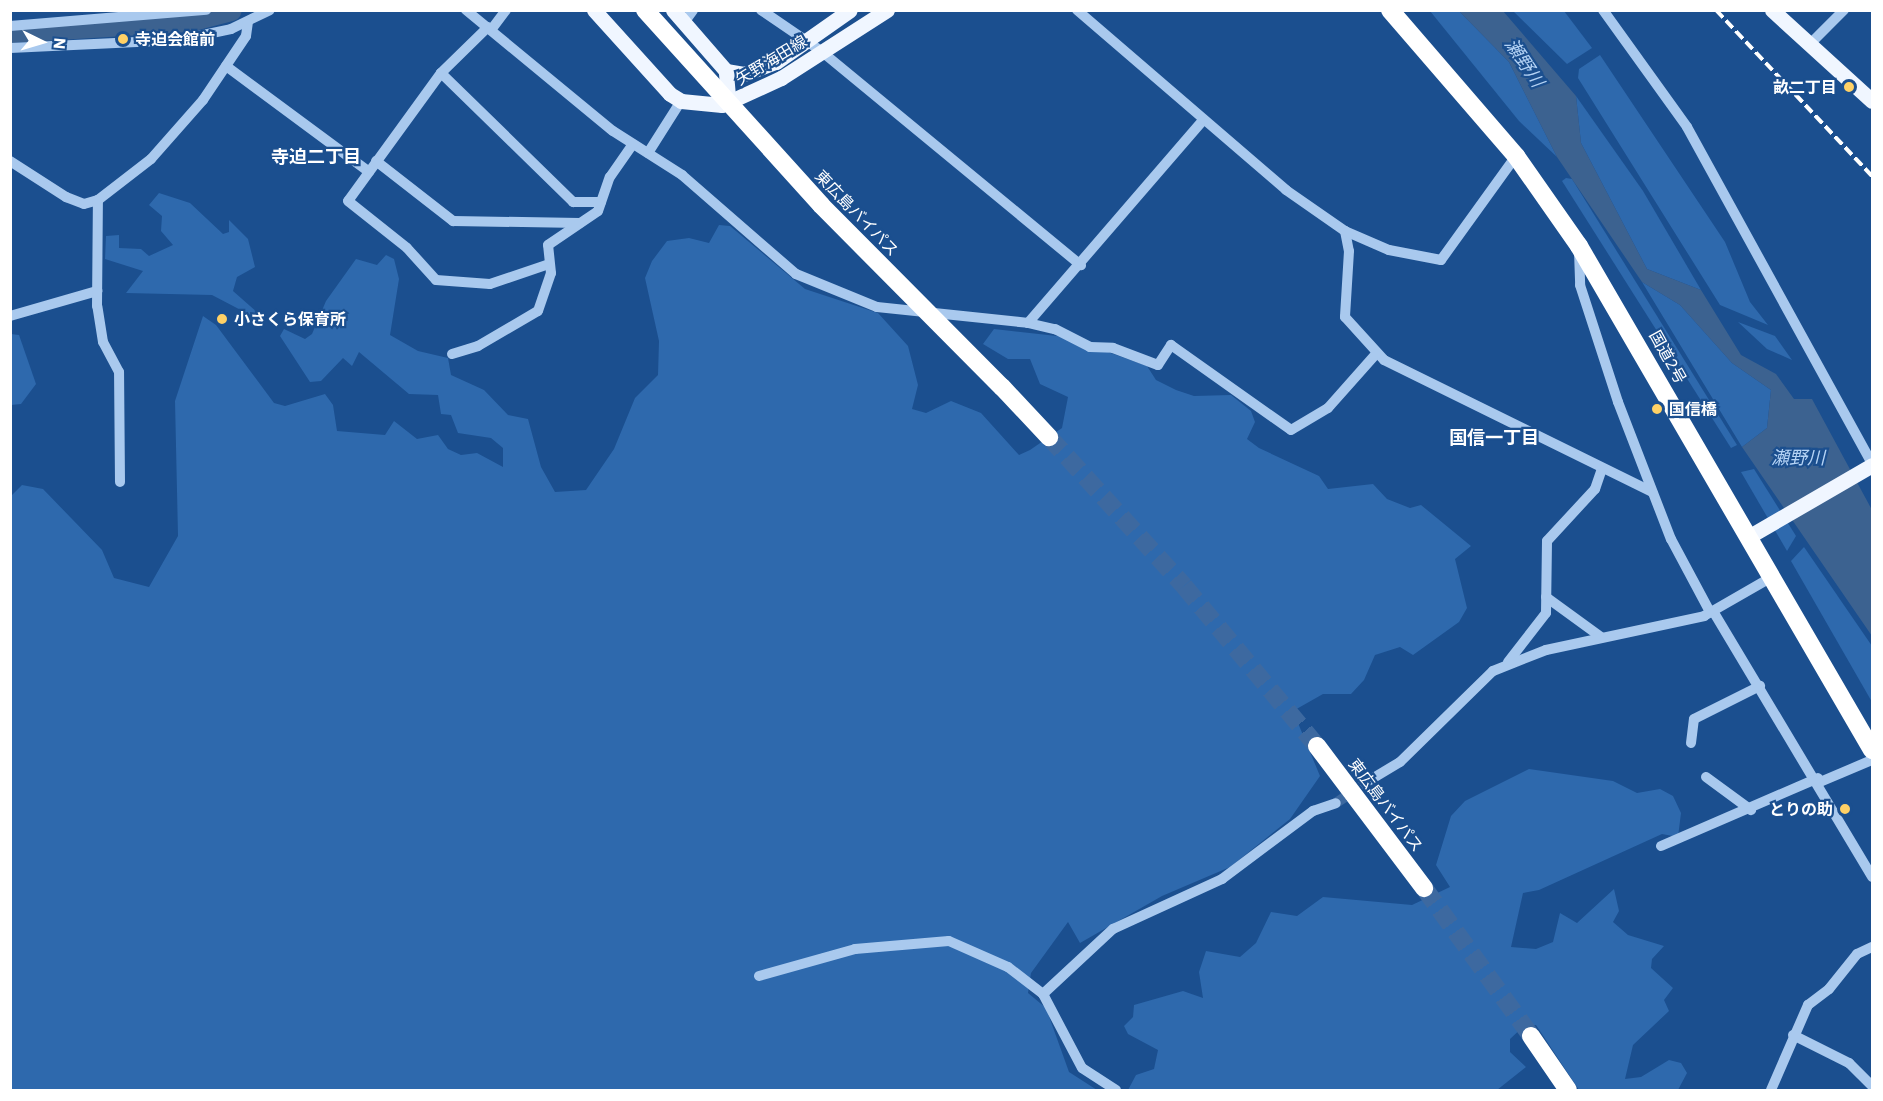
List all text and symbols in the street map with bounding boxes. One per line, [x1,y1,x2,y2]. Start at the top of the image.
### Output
north arrow [12,12,72,72]
place label: 寺迫会館前 [135,29,215,49]
street label: 矢野海田線 [732,31,810,89]
marker: 寺迫会館前 [116,32,130,46]
water label: 瀬野川 [1500,35,1548,91]
text: N [49,37,70,50]
place label: 畝二丁目 [1773,77,1837,97]
marker: 畝二丁目 [1842,80,1856,94]
district label: 寺迫二丁目 [271,146,361,168]
street label: 東広島バイパス [811,166,903,260]
place label: 小さくら保育所 [234,309,346,329]
marker: 小さくら保育所 [215,312,229,326]
street label: 国道2号 [1646,327,1690,387]
place label: 国信橋 [1669,399,1717,419]
marker: 国信橋 [1650,402,1664,416]
district label: 国信一丁目 [1449,427,1539,449]
water label: 瀬野川 [1771,447,1825,469]
street label: 東広島バイパス [1345,754,1427,856]
place label: とりの助 [1769,799,1833,819]
marker: とりの助 [1838,802,1852,816]

